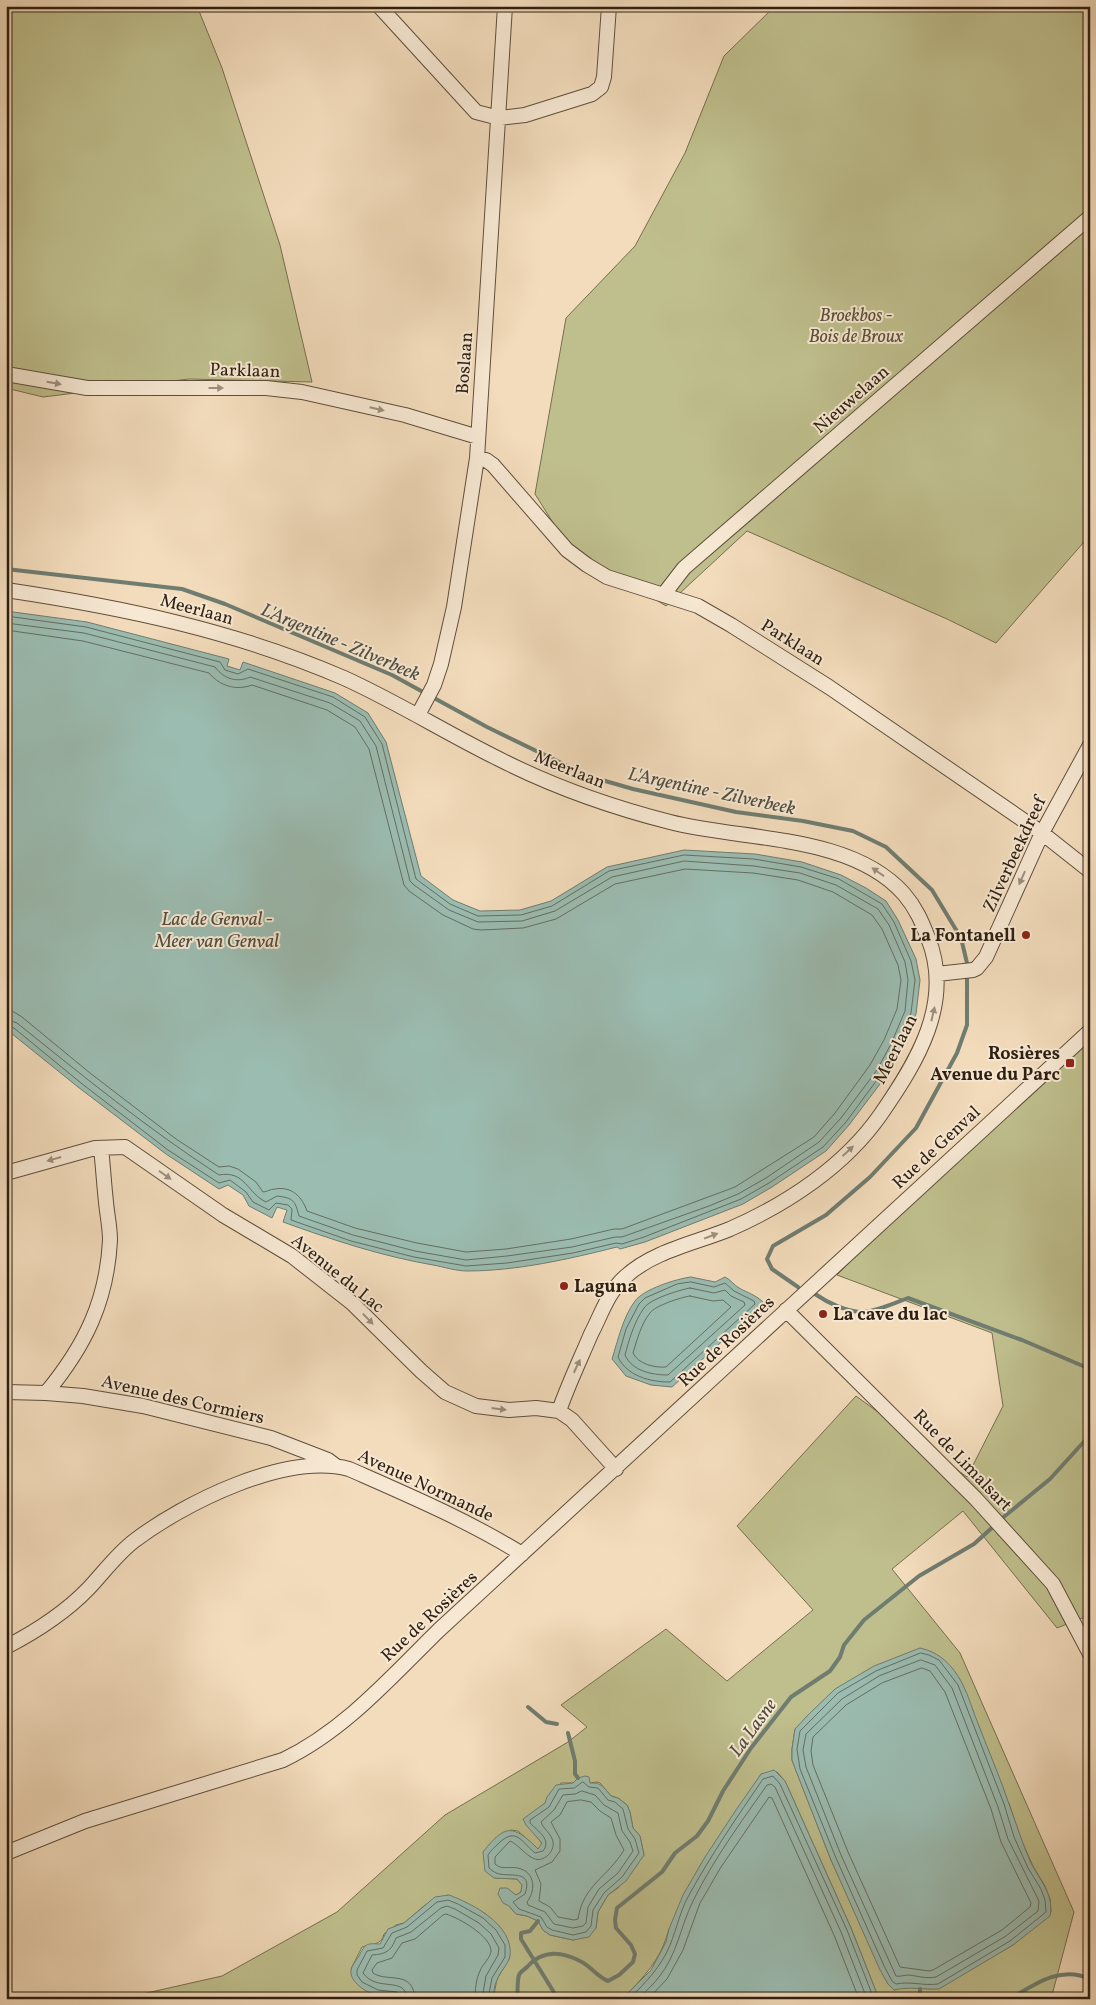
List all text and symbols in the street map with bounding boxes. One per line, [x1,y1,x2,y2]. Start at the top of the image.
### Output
park label: Broekbos - Bois de Broux [809,304,904,350]
street label: Boslaan [451,331,480,395]
street label: Parklaan [209,358,281,385]
street label: Nieuwelaan [809,360,896,440]
one-way arrow [47,379,63,387]
one-way arrow [209,384,225,392]
one-way arrow [369,405,384,413]
street label: Meerlaan [157,589,236,632]
water label: L'Argentine - Zilverbeek [257,598,424,688]
street label: Parklaan [756,614,829,673]
street label: Meerlaan [530,745,609,796]
water label: L'Argentine - Zilverbeek [625,761,798,822]
street label: Zilverbeekdreef [978,791,1054,917]
one-way arrow [871,867,885,877]
one-way arrow [1017,871,1025,885]
water label: Lac de Genval - Meer van Genval [154,907,279,955]
place label: La Fontanell [910,924,1016,949]
marker: La Fontanell [1020,929,1032,941]
one-way arrow [929,1007,937,1022]
street label: Meerlaan [868,1010,925,1089]
place label: Rosières Avenue du Parc [930,1042,1060,1088]
marker: Rosières Avenue du Parc [1064,1057,1076,1069]
street label: Rue de Genval [887,1101,987,1196]
one-way arrow [842,1145,854,1157]
one-way arrow [47,1156,62,1164]
one-way arrow [158,1170,172,1180]
street label: Avenue du Lac [285,1229,389,1320]
one-way arrow [704,1232,719,1239]
place label: Laguna [574,1275,637,1300]
marker: Laguna [558,1280,570,1292]
street label: Rue de Rosières [673,1291,781,1393]
place label: La cave du lac [833,1303,947,1328]
marker: La cave du lac [817,1308,829,1320]
one-way arrow [362,1313,374,1325]
one-way arrow [573,1359,581,1373]
street label: Avenue des Cormiers [99,1370,267,1431]
street label: Rue de Limalsart [907,1404,1017,1518]
one-way arrow [491,1405,507,1413]
street label: Avenue Normande [353,1444,497,1529]
street label: Rue de Rosières [376,1566,484,1668]
water label: La Lasne [724,1694,784,1762]

